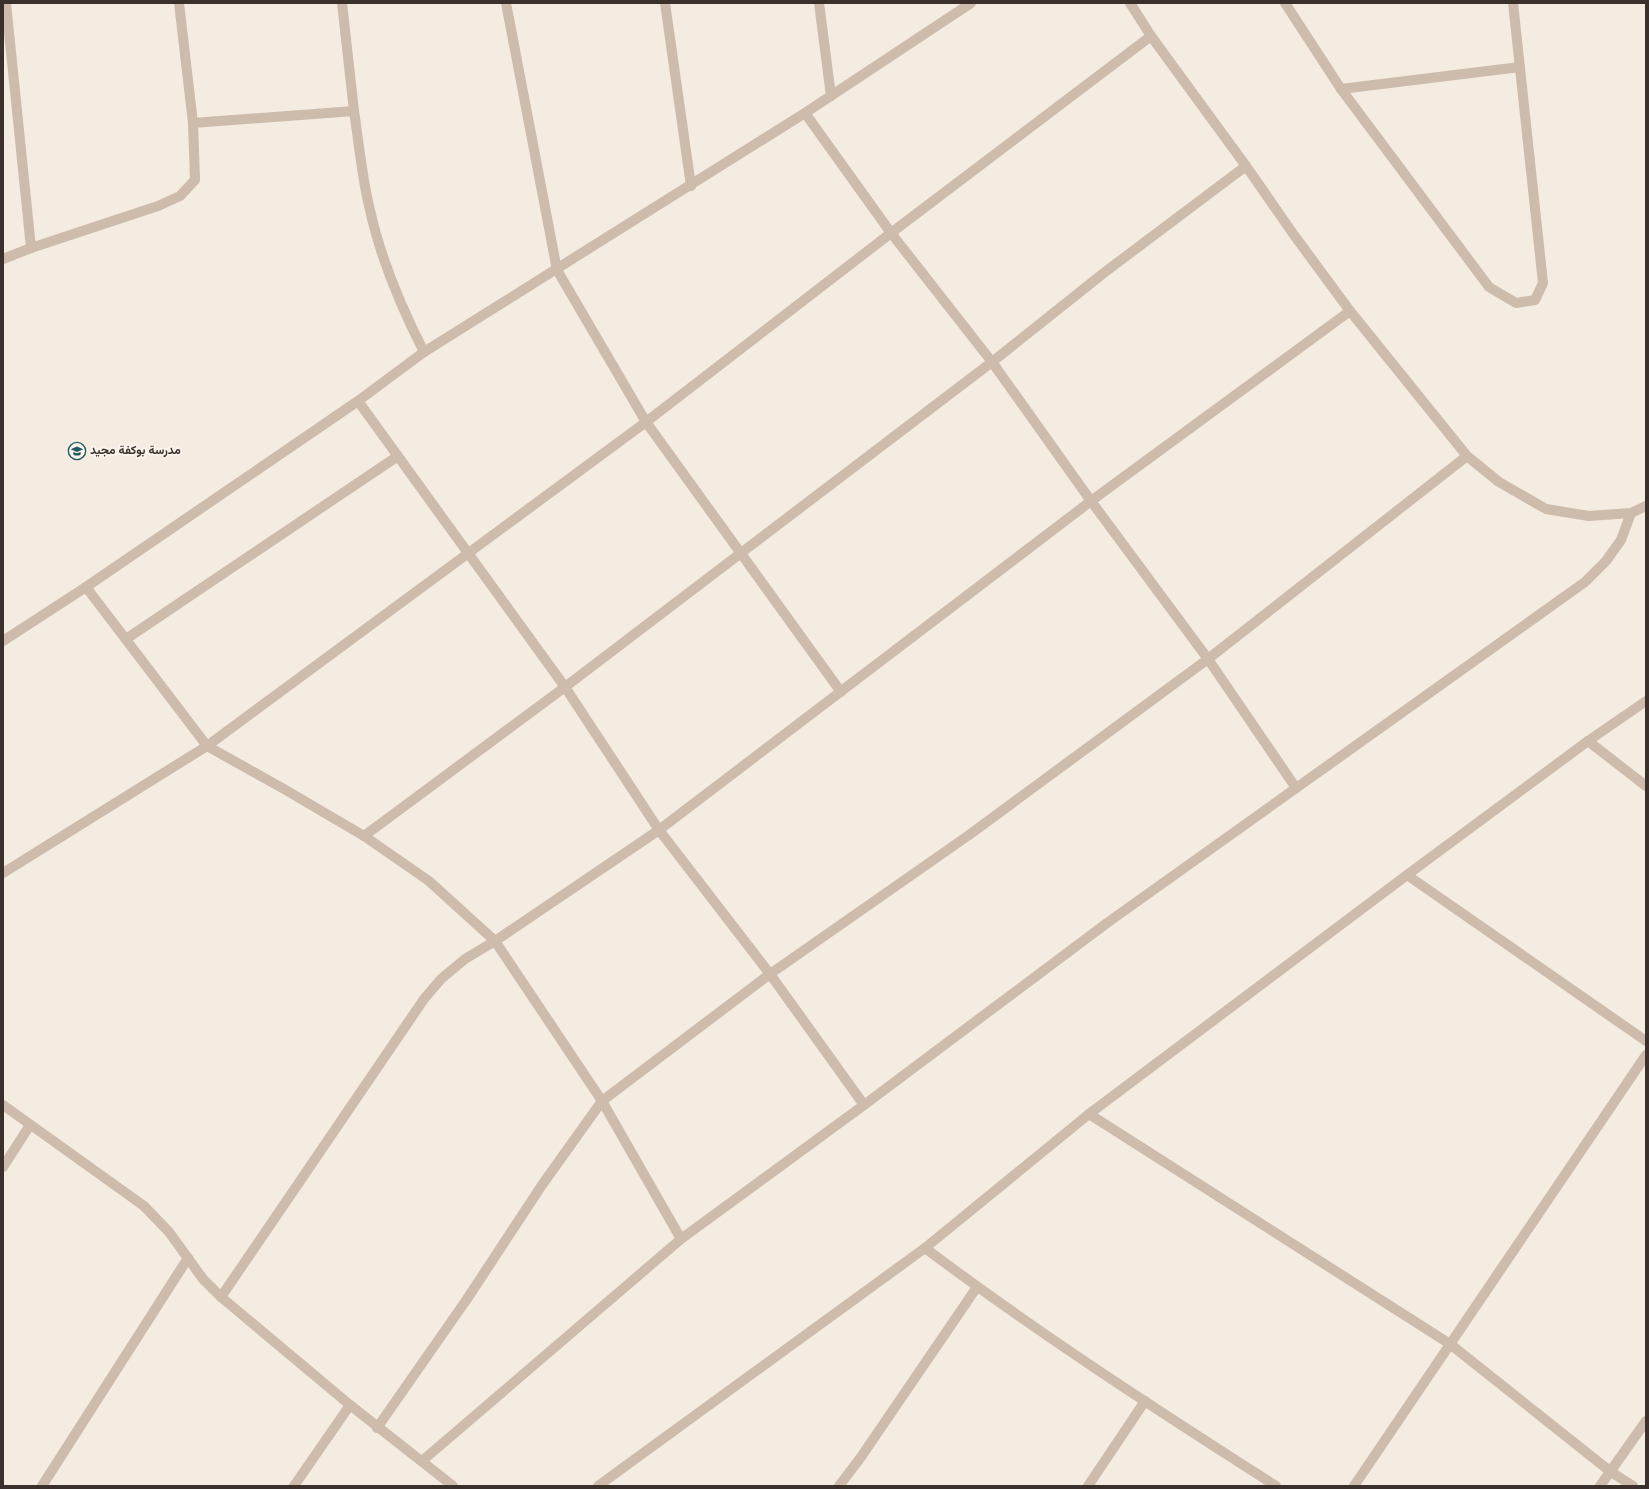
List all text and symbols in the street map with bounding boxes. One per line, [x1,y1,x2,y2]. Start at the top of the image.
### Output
school or university icon: مدرسة بوكفة مجيد [67,441,87,461]
place label: مدرسة بوكفة مجيد [90,443,181,459]

